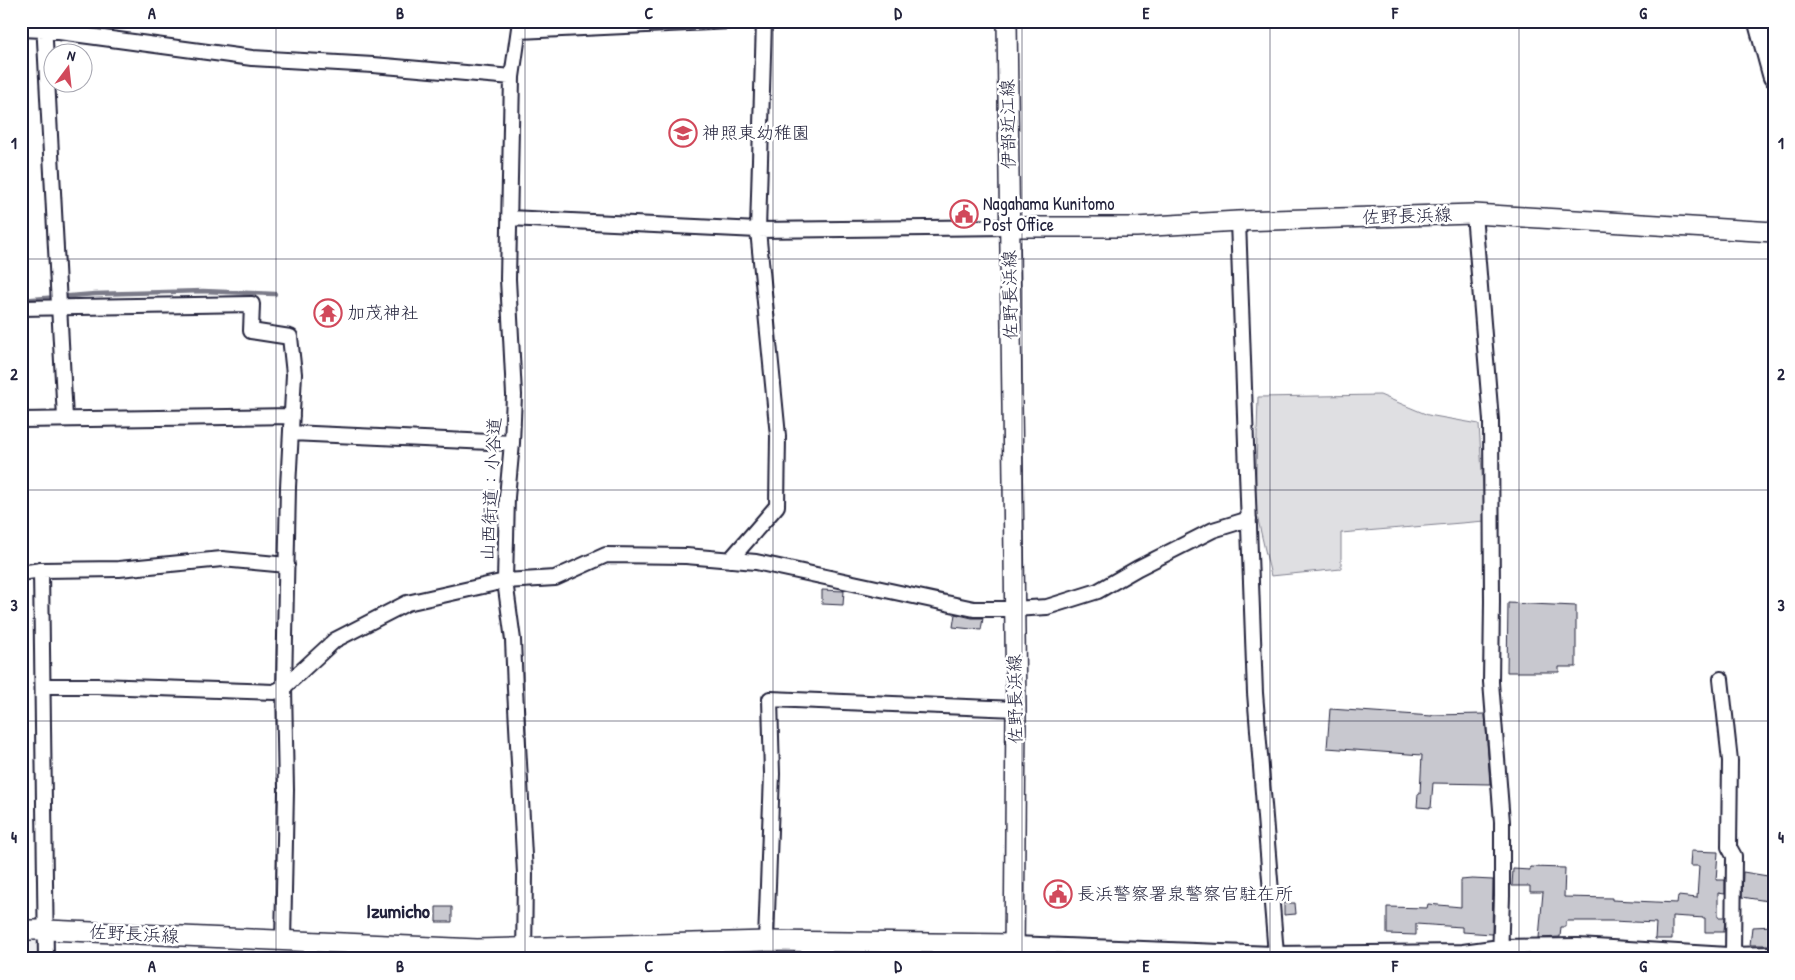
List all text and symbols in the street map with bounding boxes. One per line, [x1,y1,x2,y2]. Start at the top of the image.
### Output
text: A [148,2,156,24]
text: B [396,2,404,24]
text: C [645,2,654,24]
text: D [894,2,902,24]
text: E [1142,2,1150,24]
text: F [1391,2,1399,24]
text: G [1639,2,1647,24]
north arrow [42,42,92,92]
text: N [65,45,78,65]
street label: 伊部近江線 [994,79,1021,169]
school or university icon: 神照東幼稚園 [668,118,698,148]
place label: 神照東幼稚園 [702,120,810,145]
text: 1 [11,132,17,154]
text: 1 [1778,132,1784,154]
place label: Nagahama Kunitomo Post Office [983,191,1114,237]
public building icon: Nagahama Kunitomo Post Office [949,199,979,229]
street label: 佐野長浜線 [1362,201,1452,230]
street label: 佐野長浜線 [996,250,1023,340]
temple icon: 加茂神社 [313,298,343,328]
place label: 加茂神社 [347,300,419,325]
text: 2 [10,363,18,385]
text: 2 [1777,363,1785,385]
street label: 山西街道：小谷道 [474,416,507,562]
text: 3 [10,594,18,616]
text: 3 [1777,594,1785,616]
street label: 佐野長浜線 [1001,654,1028,744]
text: 4 [11,826,17,848]
text: 4 [1778,826,1784,848]
public building icon: 長浜警察署泉警察官駐在所 [1043,879,1073,909]
place label: 長浜警察署泉警察官駐在所 [1077,881,1293,906]
district label: Izumicho [366,897,430,924]
street label: 佐野長浜線 [88,919,180,948]
text: A [148,955,156,977]
text: B [396,955,404,977]
text: C [645,955,654,977]
text: D [894,955,902,977]
text: E [1142,955,1150,977]
text: F [1391,955,1399,977]
text: G [1639,955,1647,977]

